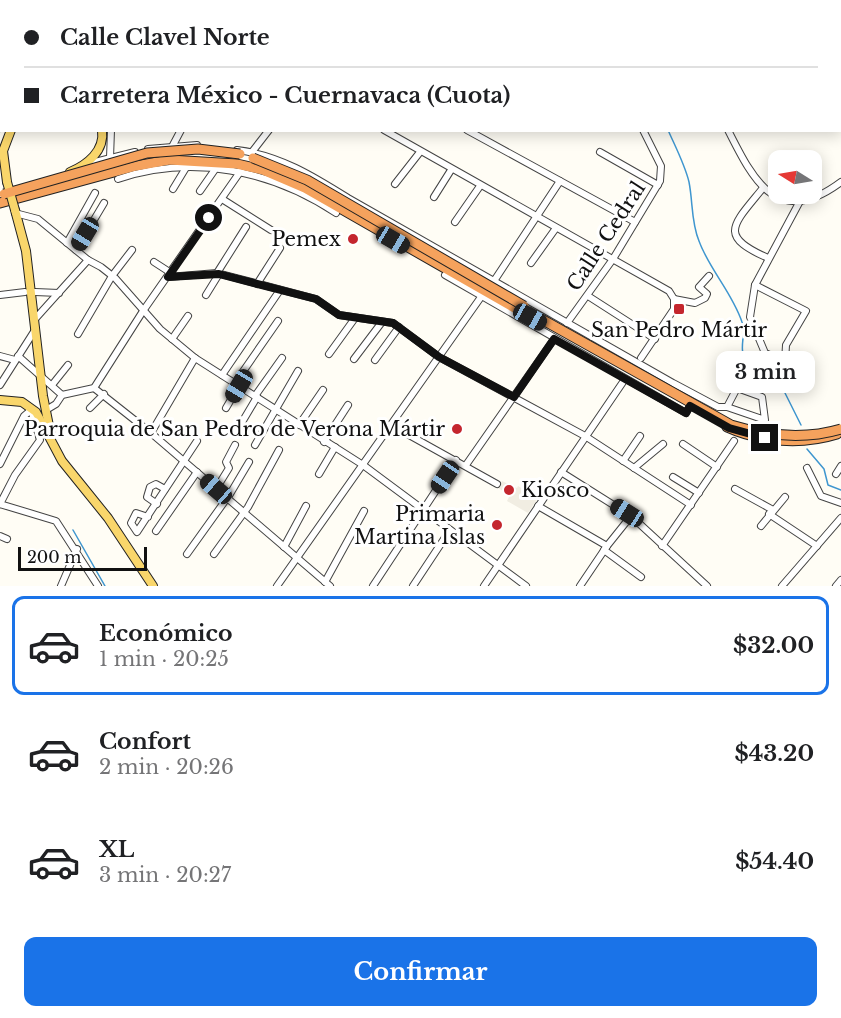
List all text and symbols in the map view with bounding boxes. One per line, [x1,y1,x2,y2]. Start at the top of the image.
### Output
text: Calle Clavel Norte [60,24,270,51]
text: Carretera México - Cuernavaca (Cuota) [60,82,510,109]
north arrow [768,150,822,204]
map controls [768,150,822,204]
street label: Calle Cedral [562,177,650,295]
route start [195,204,222,231]
car [68,214,102,254]
car [373,223,413,257]
place label: Pemex [271,227,341,251]
marker: Pemex [346,232,360,246]
car [510,300,550,334]
marker: San Pedro Mártir [672,302,686,316]
place label: San Pedro Mártir [591,318,767,342]
callout: 3 min [716,351,814,393]
text: 3 min [735,360,796,384]
car [222,366,256,406]
place label: Parroquia de San Pedro de Verona Mártir [24,417,445,441]
marker: Parroquia de San Pedro de Verona Mártir [450,422,464,436]
route end [751,424,778,451]
car [427,457,463,497]
car [197,470,235,508]
place label: Kiosco [521,478,589,502]
marker: Kiosco [502,483,516,497]
car [607,496,647,530]
place label: Primaria Martina Islas [354,502,486,549]
marker: Primaria Martina Islas [490,518,504,532]
scale bar [18,544,147,572]
text: 200 m [27,547,81,567]
icon: car [27,619,81,673]
text: Económico [99,620,232,647]
text: $32.00 [733,632,814,659]
text: 1 min · 20:25 [99,647,229,671]
icon: car [27,727,81,781]
text: Confort [99,728,191,755]
text: $43.20 [735,740,814,767]
text: 2 min · 20:26 [99,755,234,779]
icon: car [27,835,81,889]
text: XL [99,836,134,863]
text: $54.40 [735,848,814,875]
text: 3 min · 20:27 [99,863,231,887]
button: Confirmar [24,937,817,1006]

